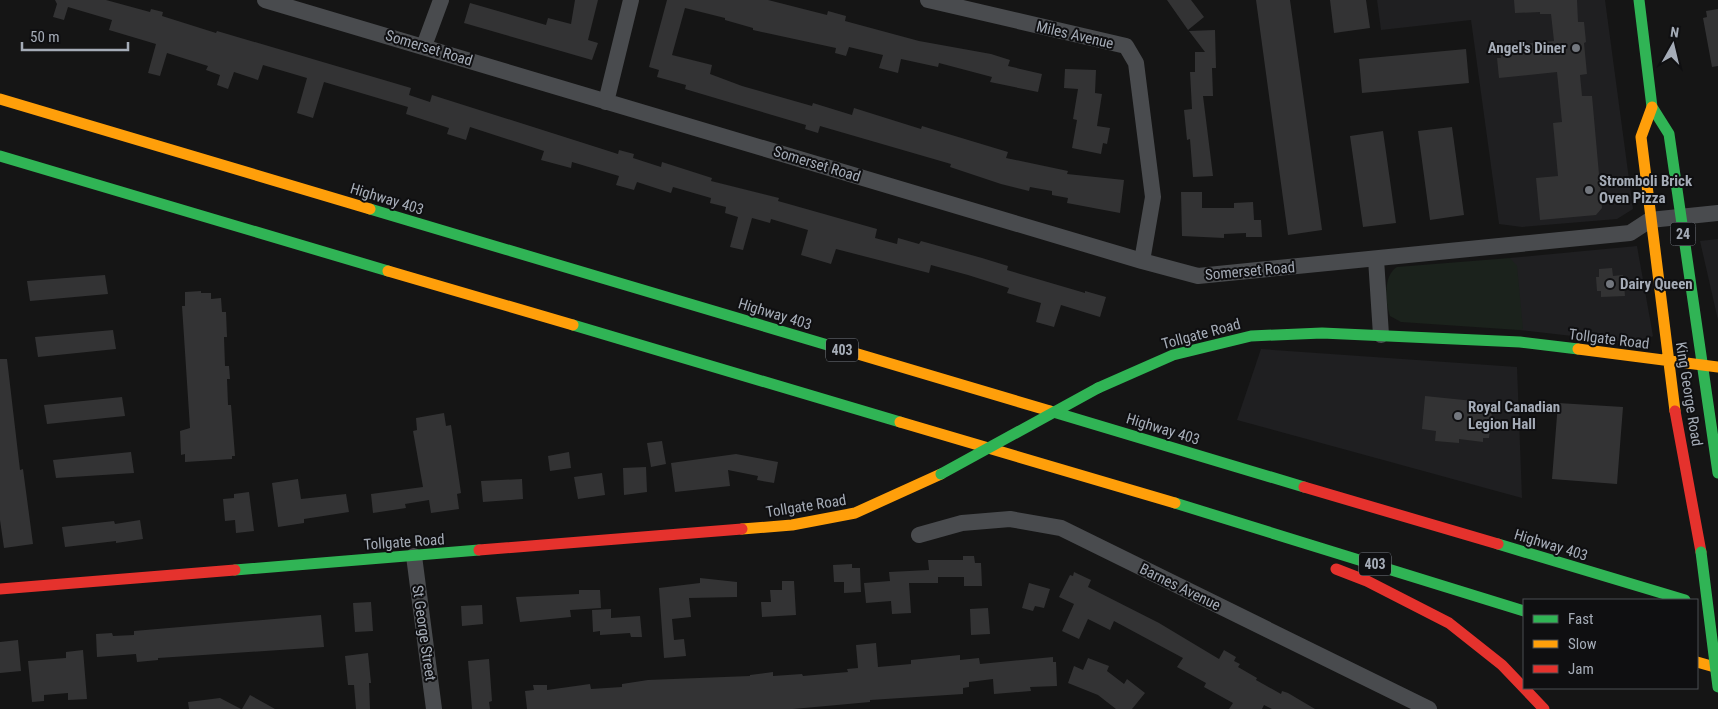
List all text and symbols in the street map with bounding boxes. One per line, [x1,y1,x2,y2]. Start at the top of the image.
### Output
street label: Miles Avenue [1035,17,1115,53]
scale bar [22,20,129,52]
north arrow [1648,20,1698,70]
text: N [1669,24,1680,41]
street label: Somerset Road [383,26,475,70]
text: 50 m [30,28,60,46]
place label: Angel's Diner [1488,39,1566,57]
marker: Angel's Diner [1570,42,1582,54]
street label: Somerset Road [771,142,863,186]
place label: Stromboli Brick Oven Pizza [1599,172,1693,207]
street label: Highway 403 [348,179,426,219]
marker: Stromboli Brick Oven Pizza [1583,184,1595,196]
road number: 24 [1670,222,1696,245]
street label: Somerset Road [1204,258,1296,284]
place label: Dairy Queen [1620,275,1693,293]
marker: Dairy Queen [1604,278,1616,290]
street label: Highway 403 [736,294,814,334]
street label: Tollgate Road [1159,315,1243,353]
street label: Tollgate Road [1568,325,1650,353]
road number: 403 [826,338,858,362]
street label: King George Road [1672,340,1706,448]
place label: Royal Canadian Legion Hall [1468,398,1560,433]
street label: Highway 403 [1124,409,1202,449]
marker: Royal Canadian Legion Hall [1452,410,1464,422]
street label: Tollgate Road [765,491,847,521]
street label: Highway 403 [1512,525,1590,565]
street label: Tollgate Road [363,530,445,554]
road number: 403 [1359,552,1391,576]
street label: Barnes Avenue [1137,560,1223,614]
street label: St George Street [408,584,440,682]
legend [1523,599,1698,689]
text: Fast [1568,610,1593,628]
text: Slow [1568,635,1597,653]
text: Jam [1568,660,1594,678]

